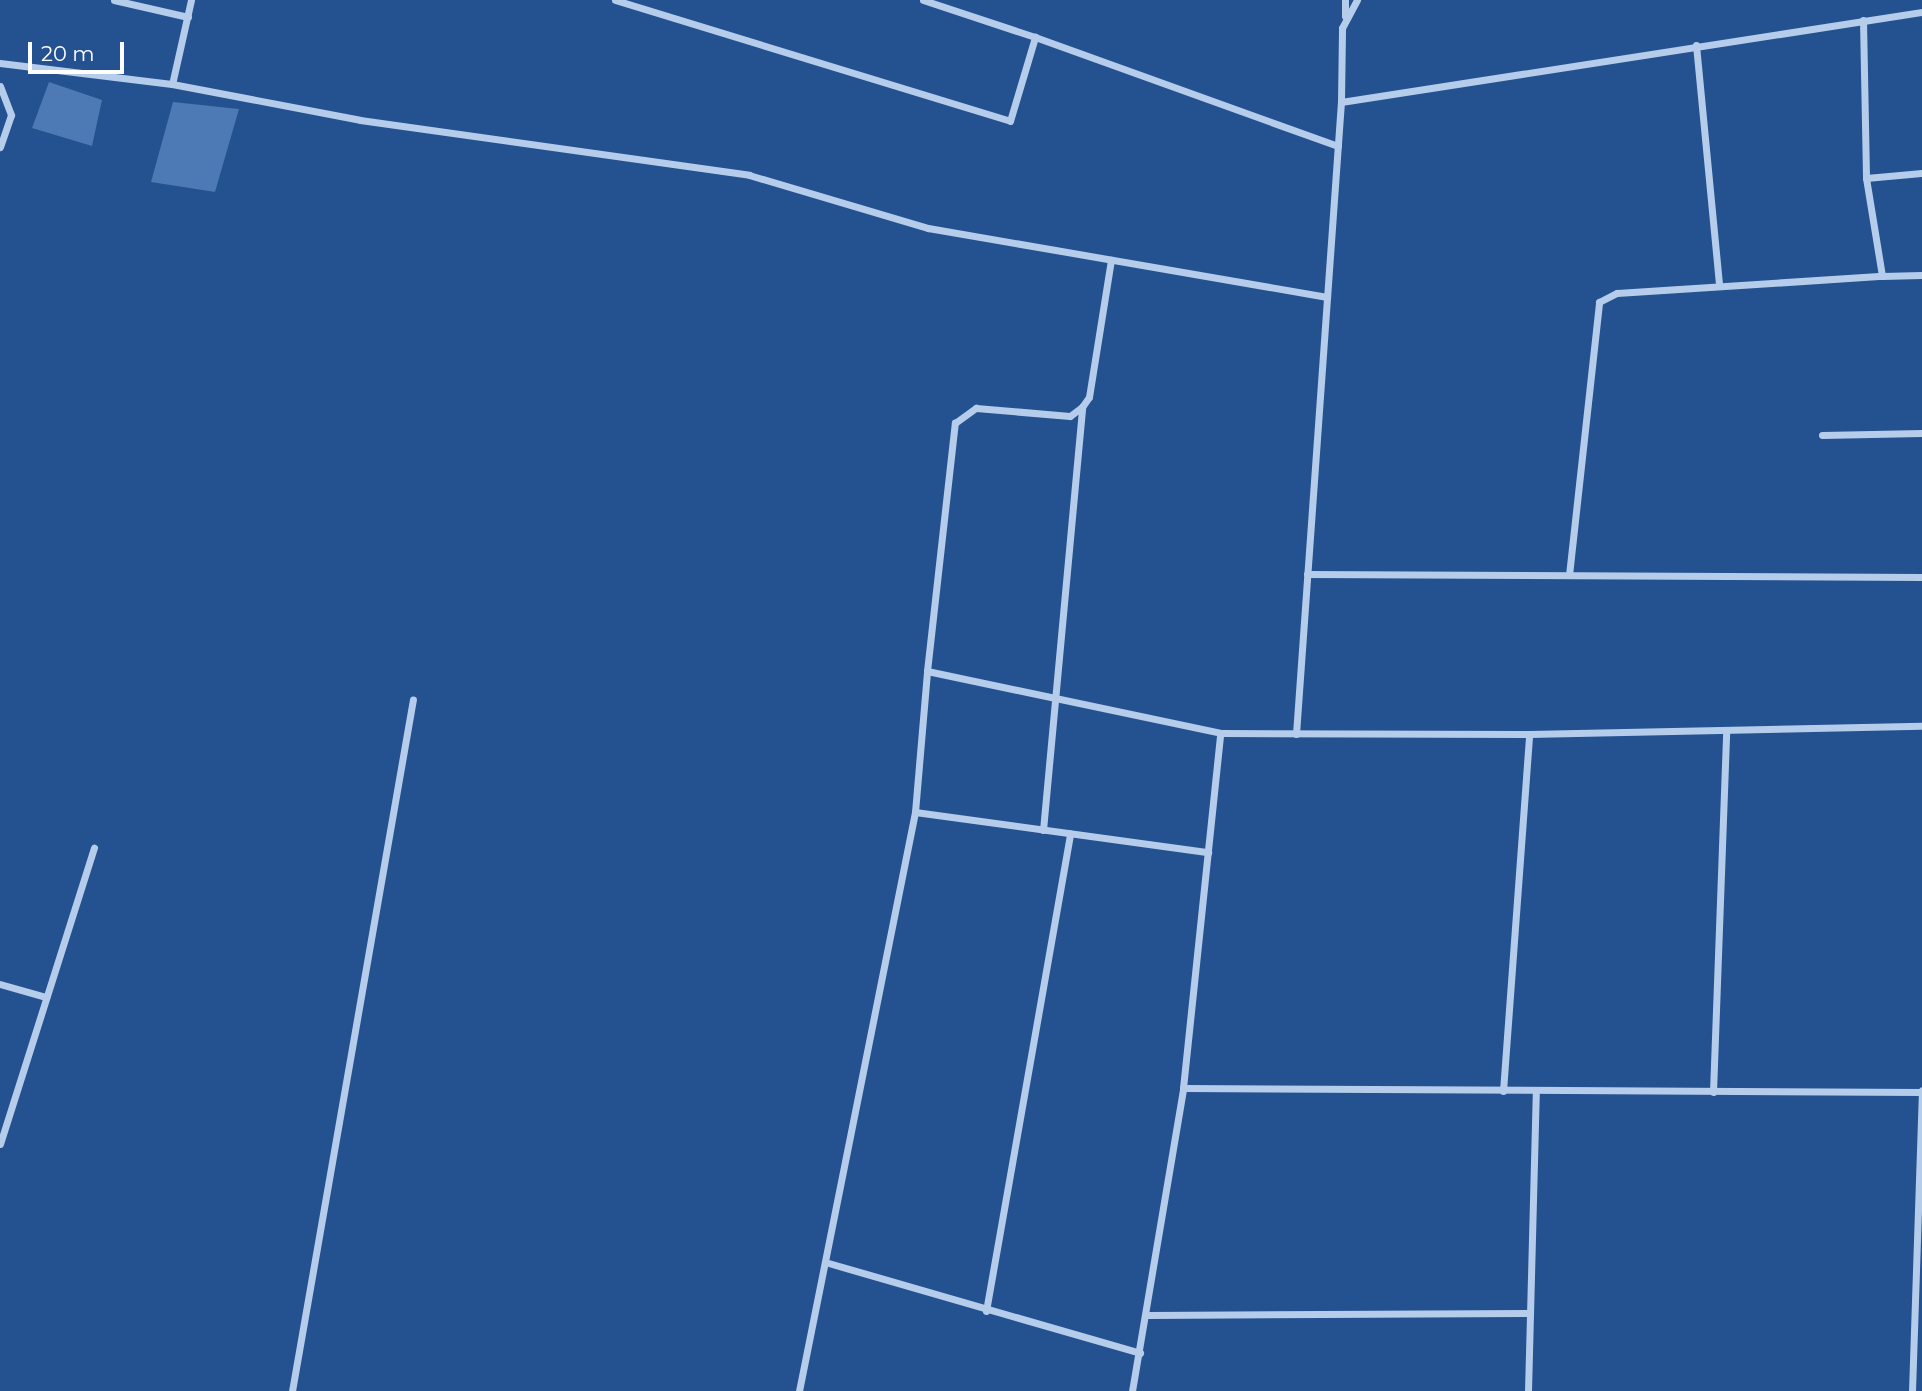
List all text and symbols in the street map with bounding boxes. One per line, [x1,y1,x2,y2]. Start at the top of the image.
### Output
scale bar [32,28,128,72]
text: 20 m [41,41,95,66]

